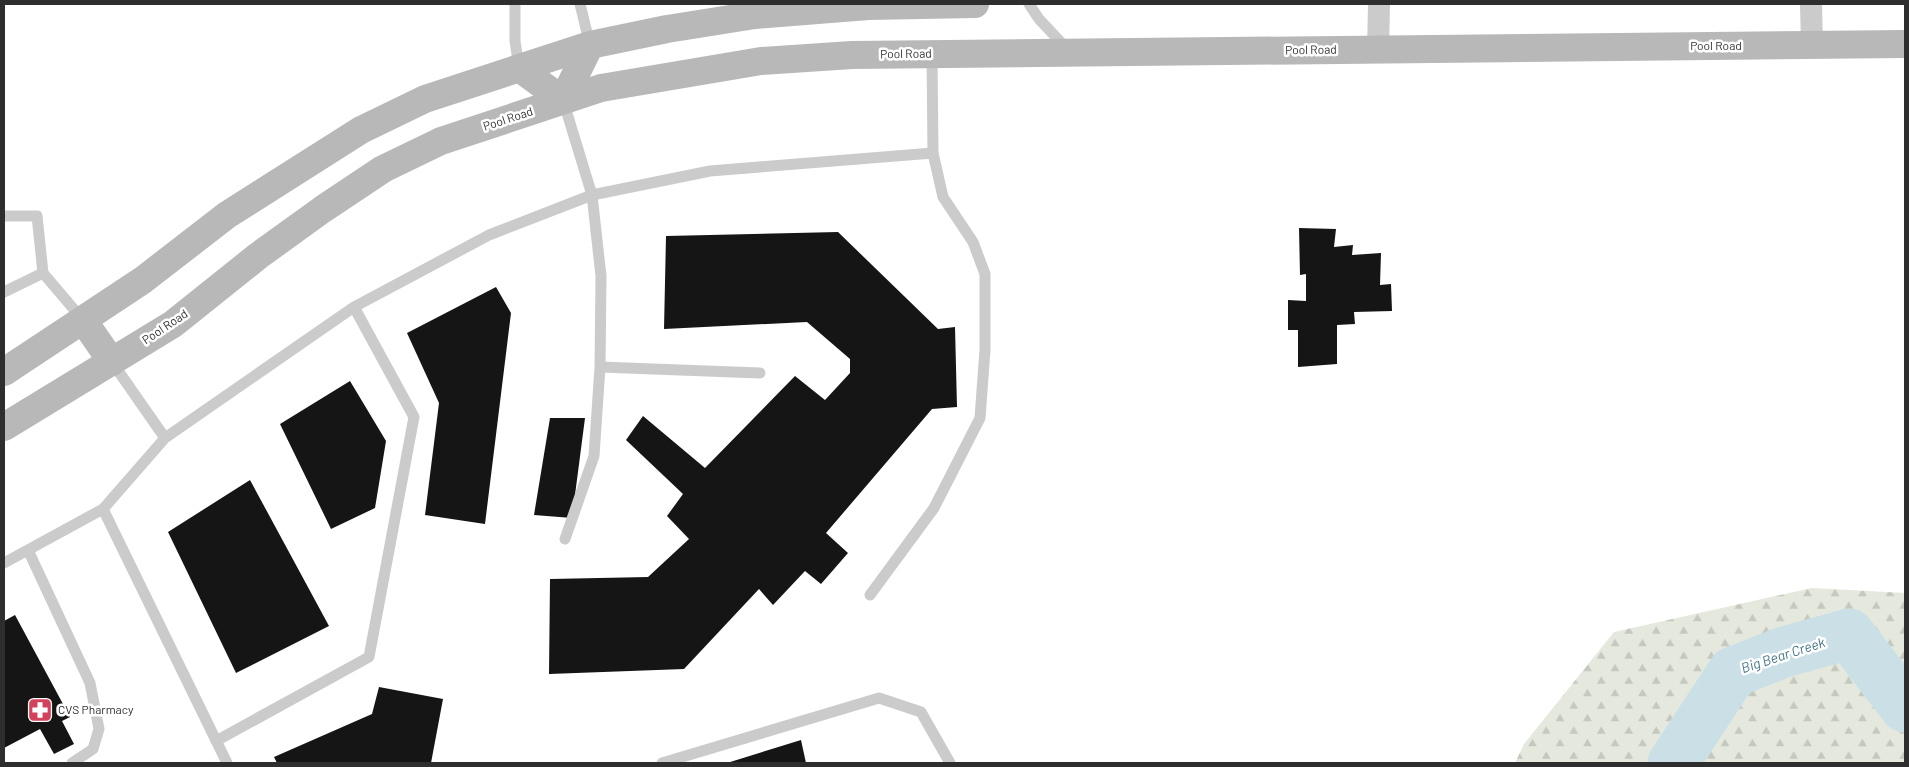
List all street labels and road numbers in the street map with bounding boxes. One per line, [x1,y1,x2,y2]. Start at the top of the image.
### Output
street label: Pool Road [1690,38,1742,52]
street label: Pool Road [1285,42,1337,56]
street label: Pool Road [880,46,932,60]
street label: Pool Road [481,103,534,133]
street label: Pool Road [139,306,190,346]

